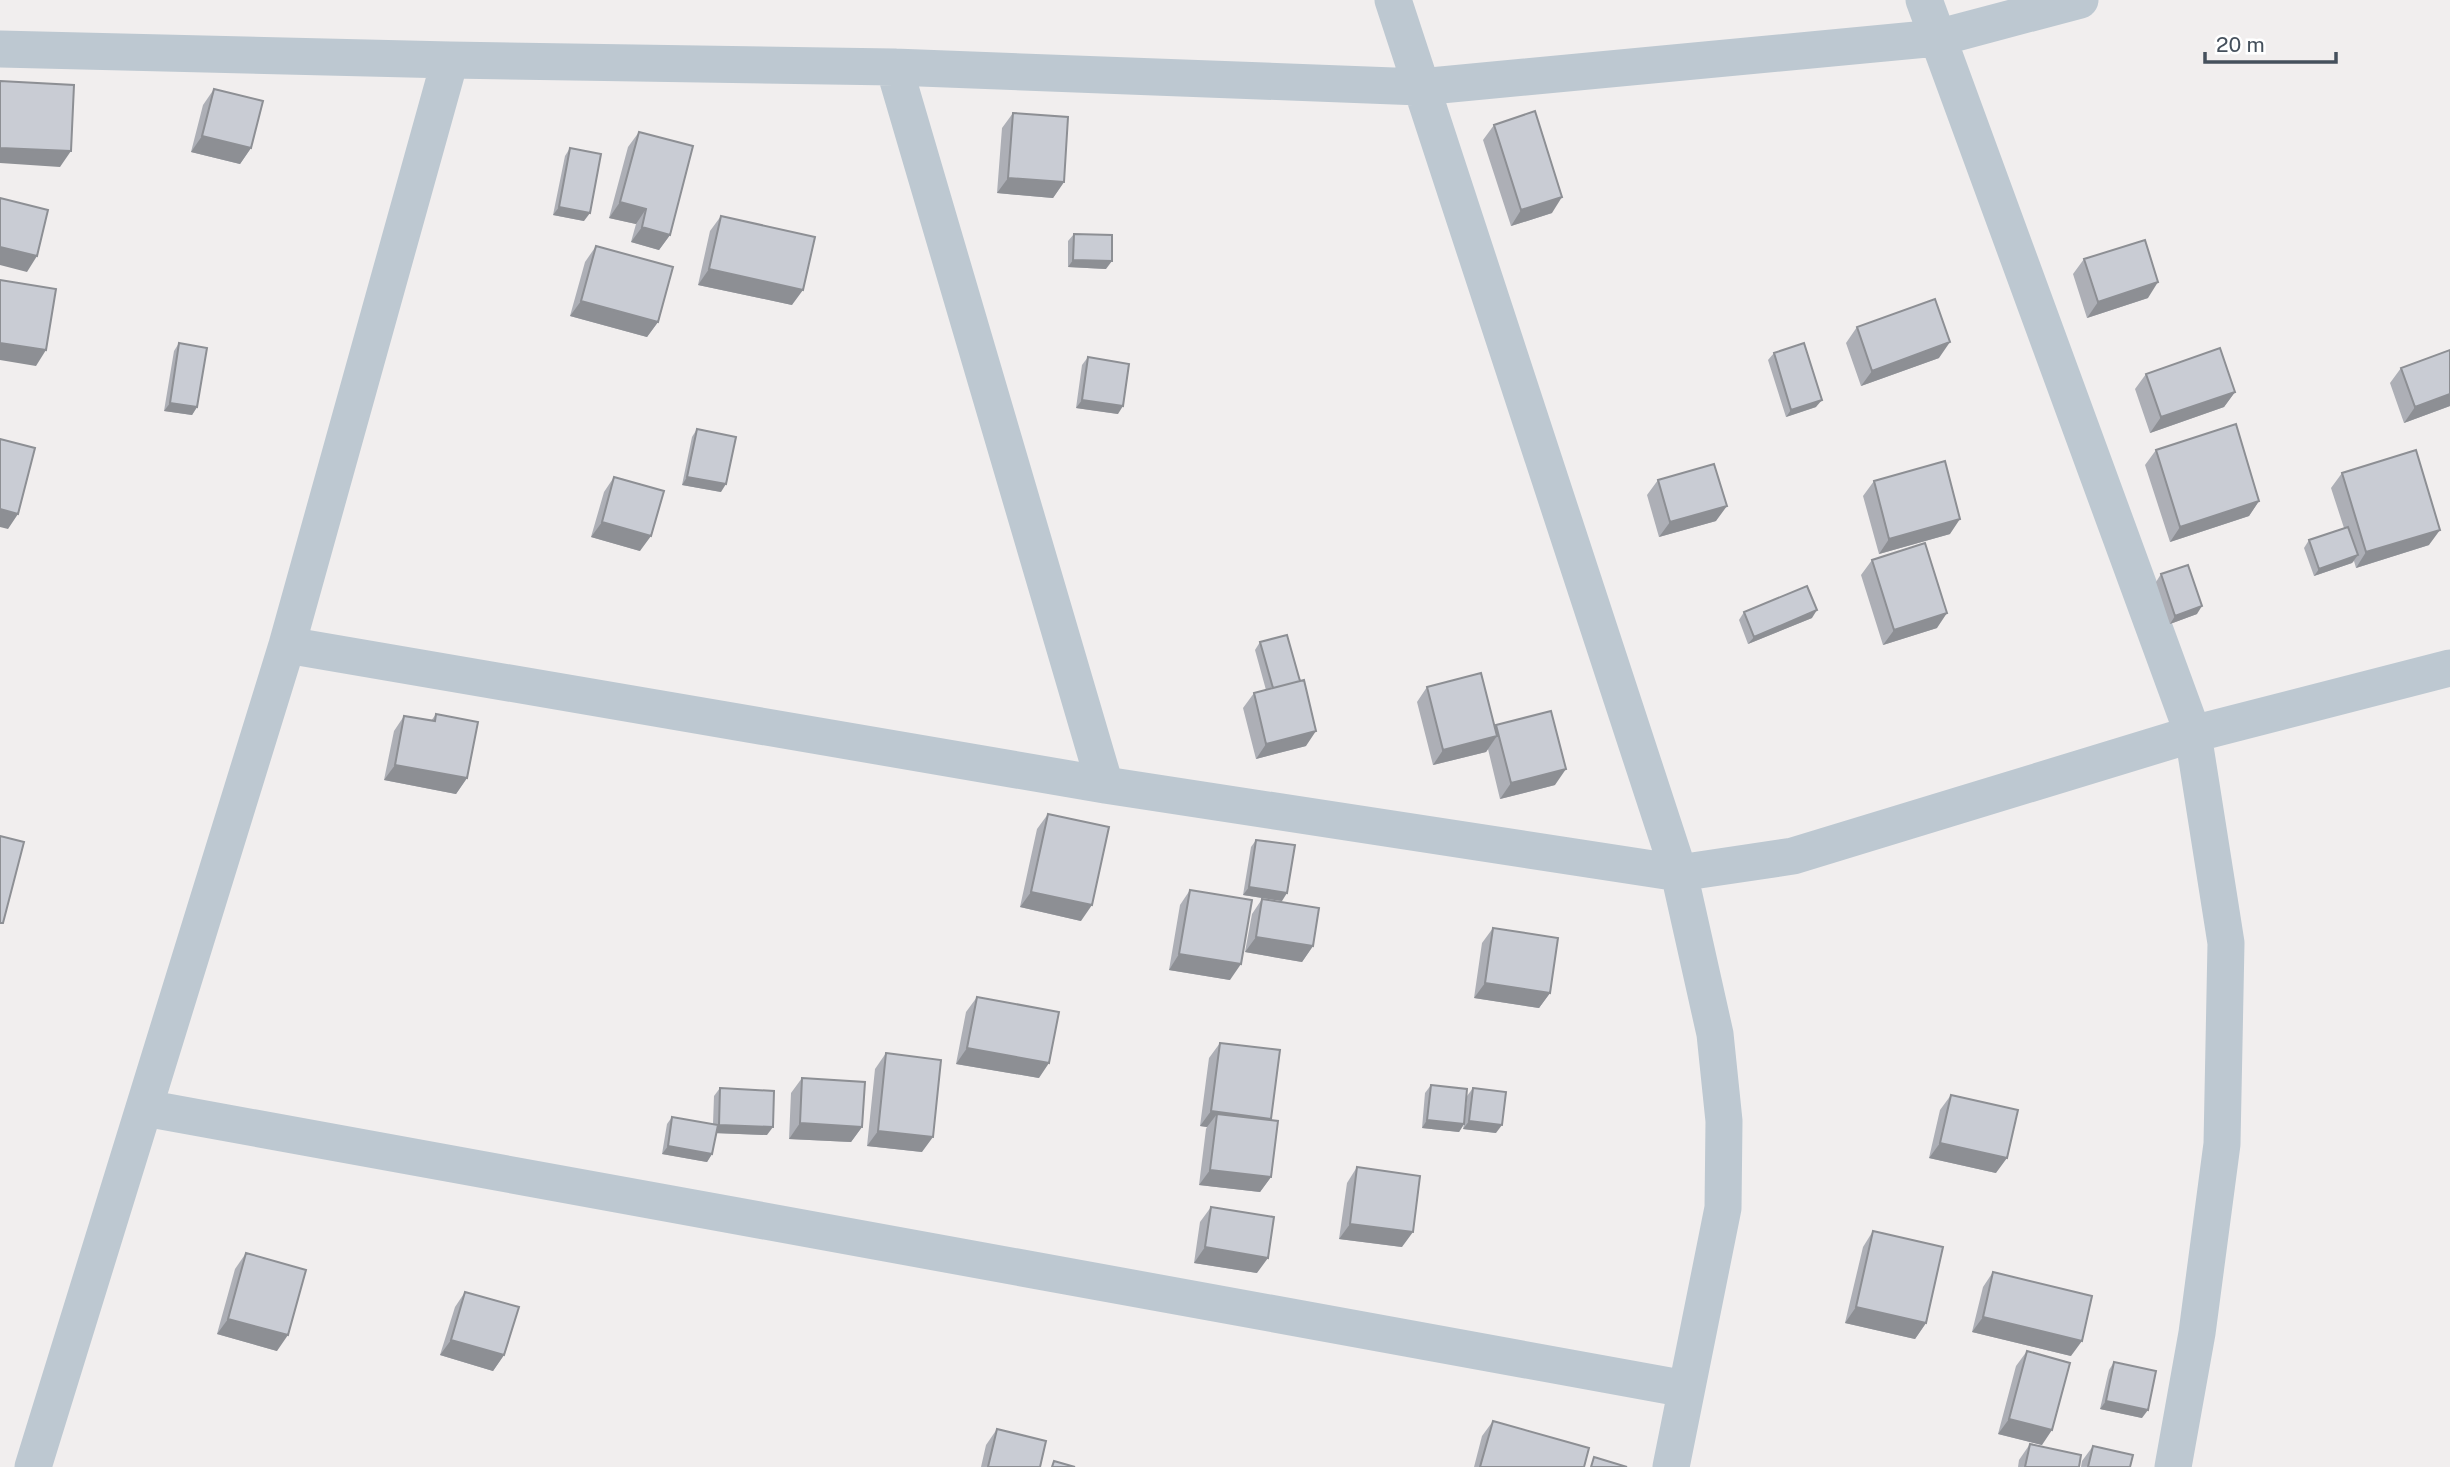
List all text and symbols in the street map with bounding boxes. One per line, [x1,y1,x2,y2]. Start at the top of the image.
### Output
scale bar [2205,21,2336,65]
text: 20 m [2216,32,2265,57]

